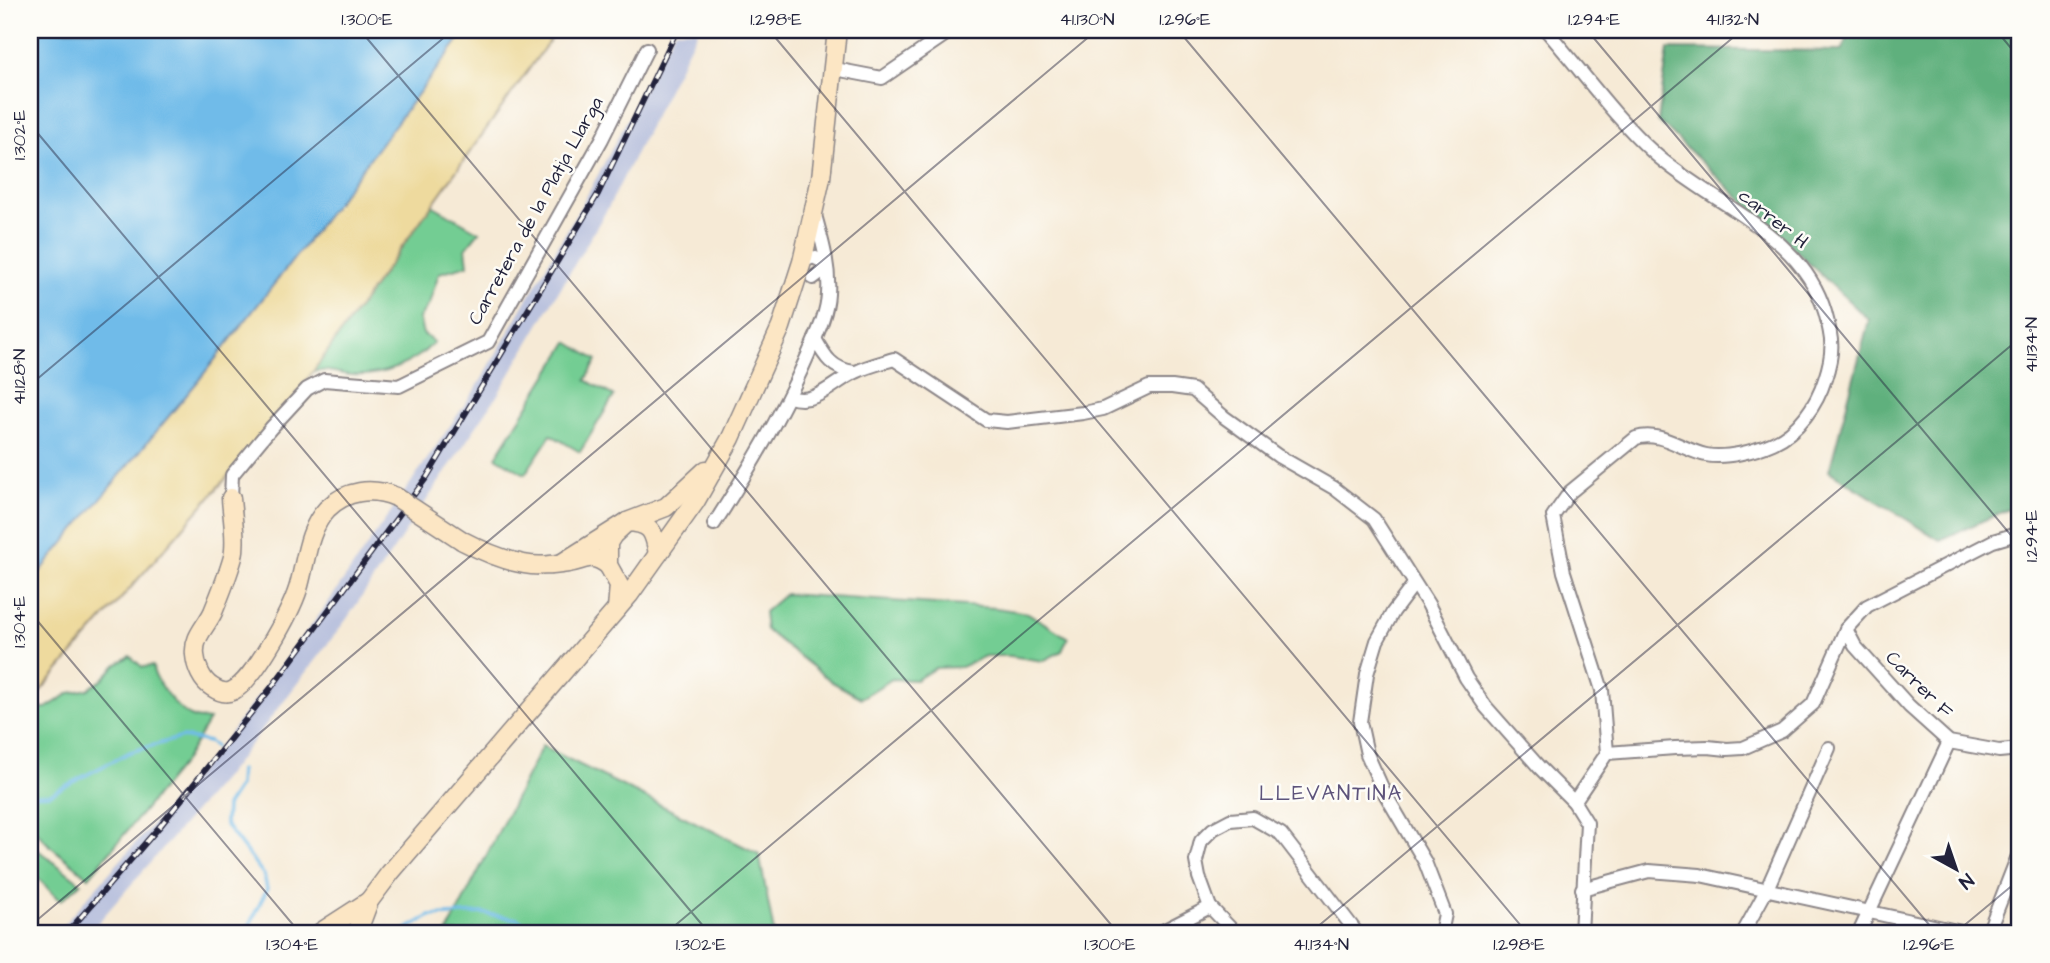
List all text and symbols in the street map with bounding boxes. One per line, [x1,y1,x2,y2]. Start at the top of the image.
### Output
text: 1.300°E [341,7,393,32]
text: 1.298°E [750,7,802,32]
text: 41.130°N [1059,7,1115,32]
text: 1.296°E [1159,7,1211,32]
text: 1.294°E [1568,7,1620,32]
text: 41.132°N [1705,7,1759,32]
street label: Carretera de la Platja Llarga [462,92,611,330]
text: 1.302°E [7,110,32,160]
street label: carrer H [1732,183,1814,255]
text: 41.134°N [2019,317,2044,373]
text: 41.128°N [7,349,32,405]
text: 1.294°E [2019,510,2044,562]
text: 1.304°E [7,596,32,648]
street label: Carrer F [1879,645,1959,725]
district label: LLEVANTINA [1259,779,1403,808]
north arrow [1920,834,1990,904]
text: N [1953,867,1979,895]
text: 1.304°E [266,932,318,957]
text: 1.302°E [676,932,726,957]
text: 1.300°E [1084,932,1136,957]
text: 41.134°N [1293,932,1349,957]
text: 1.298°E [1493,932,1545,957]
text: 1.296°E [1903,932,1955,957]

